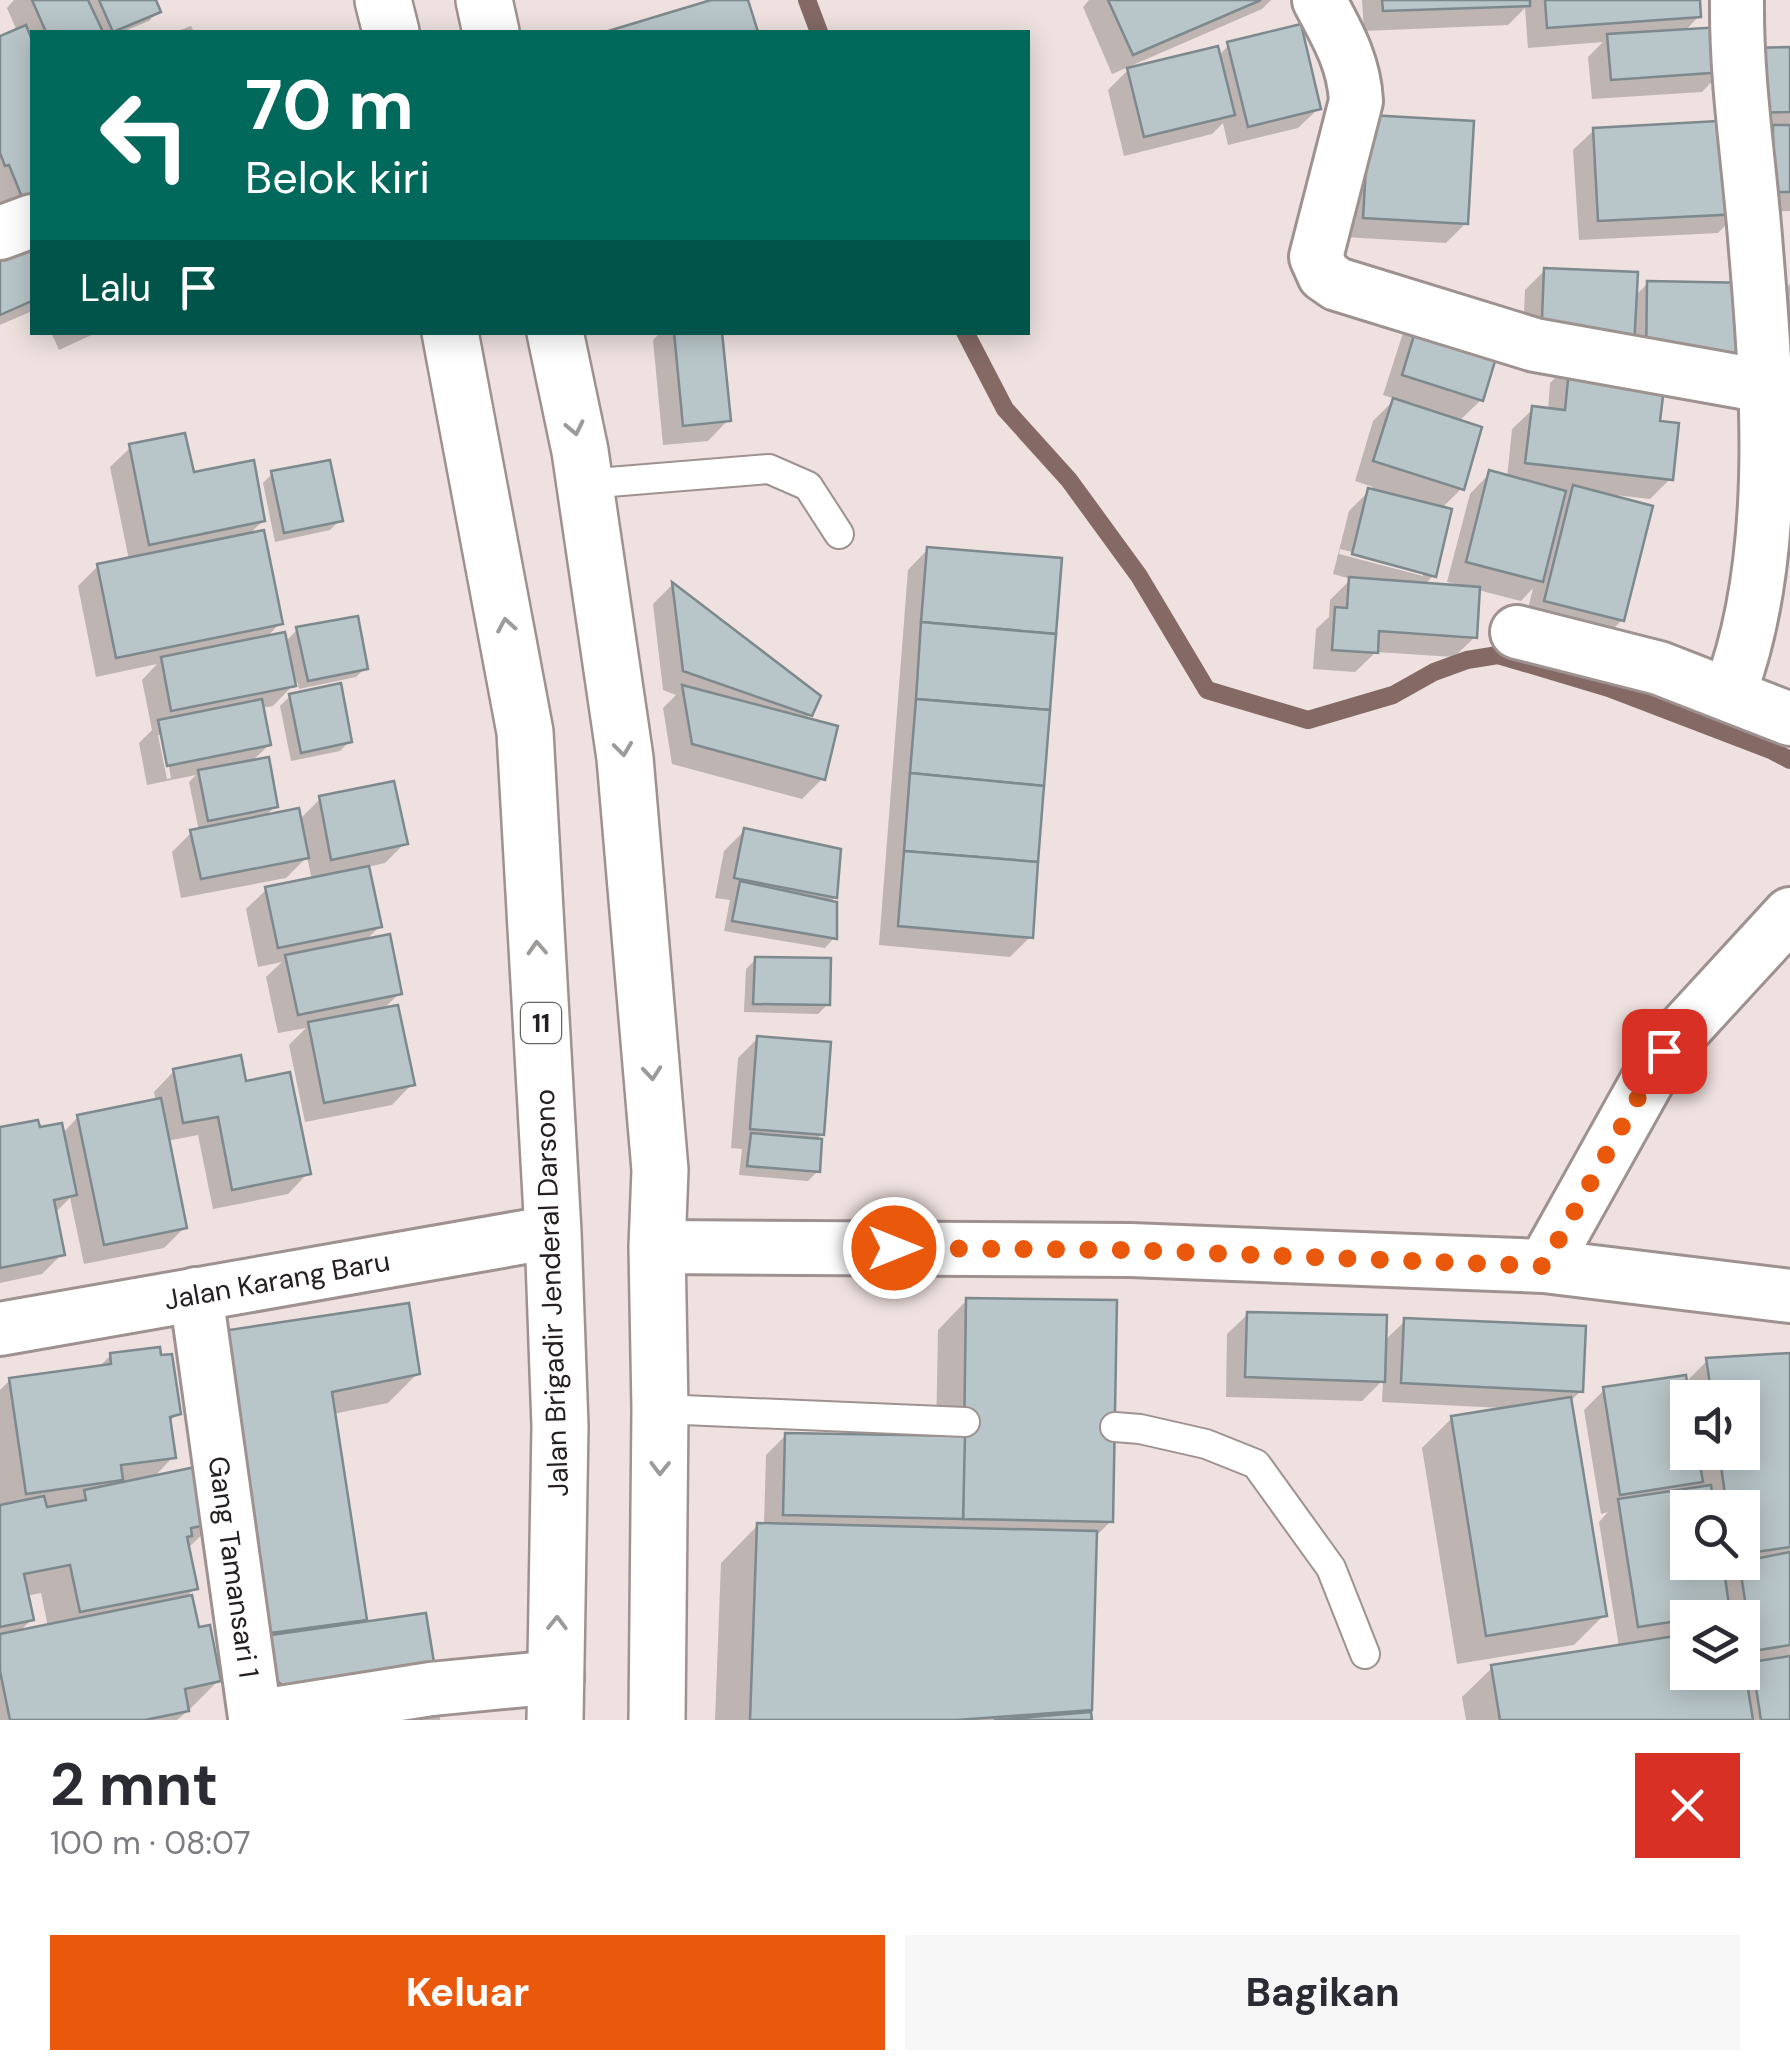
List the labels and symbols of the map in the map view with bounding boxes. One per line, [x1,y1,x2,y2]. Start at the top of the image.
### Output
one-way arrow [564,419,585,436]
one-way arrow [496,617,517,634]
one-way arrow [612,742,633,758]
one-way arrow [527,940,548,956]
road number: 11 [521,1003,561,1043]
pin [1622,1009,1707,1094]
one-way arrow [640,1065,662,1081]
street label: Jalan Brigadir Jenderal Darsono [526,1088,577,1498]
position arrow [842,1196,946,1300]
street label: Jalan Karang Baru [161,1242,393,1319]
street label: Gang Tamansari 1 [200,1454,267,1680]
one-way arrow [649,1460,671,1476]
one-way arrow [546,1614,568,1630]

